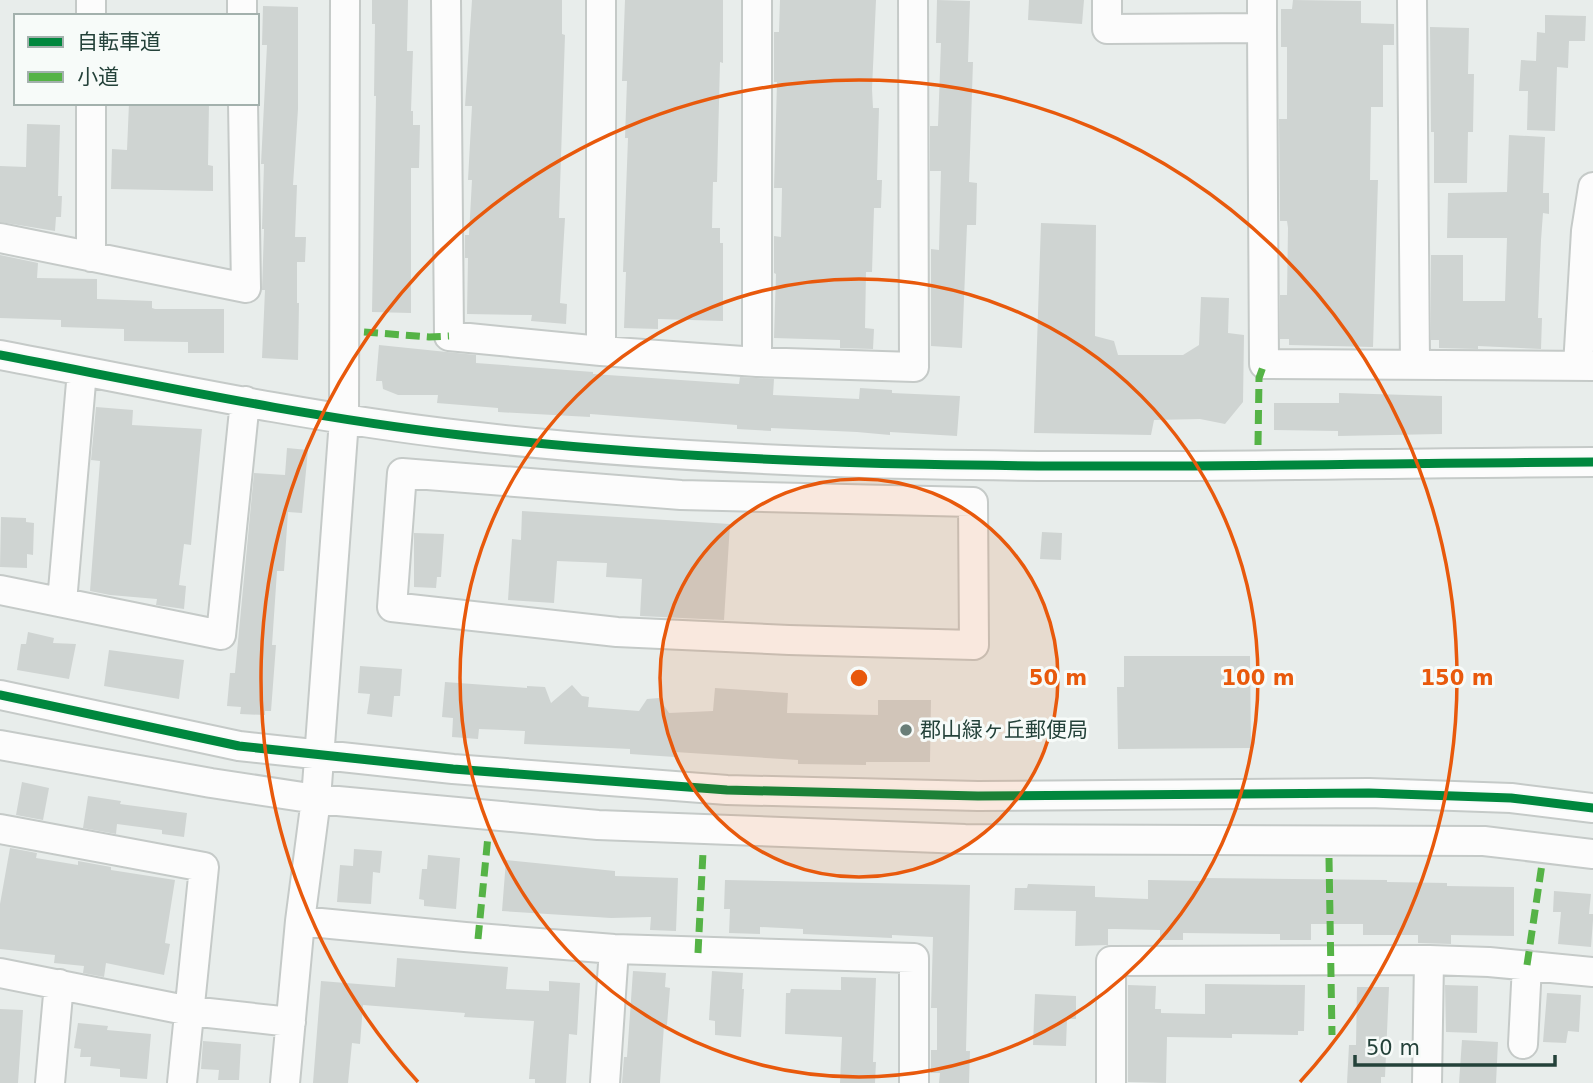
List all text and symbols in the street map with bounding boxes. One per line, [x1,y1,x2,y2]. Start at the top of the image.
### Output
legend [14,14,259,105]
text: 自転車道 [77,30,161,54]
text: 小道 [77,65,119,89]
centre of rings [847,666,871,690]
text: 50 m [1029,666,1087,690]
text: 100 m [1221,666,1295,690]
text: 150 m [1420,666,1494,690]
place label: 郡山緑ヶ丘郵便局 [920,718,1088,742]
marker: 郡山緑ヶ丘郵便局 [898,722,914,738]
scale bar [1355,1024,1554,1068]
text: 50 m [1366,1036,1420,1060]

